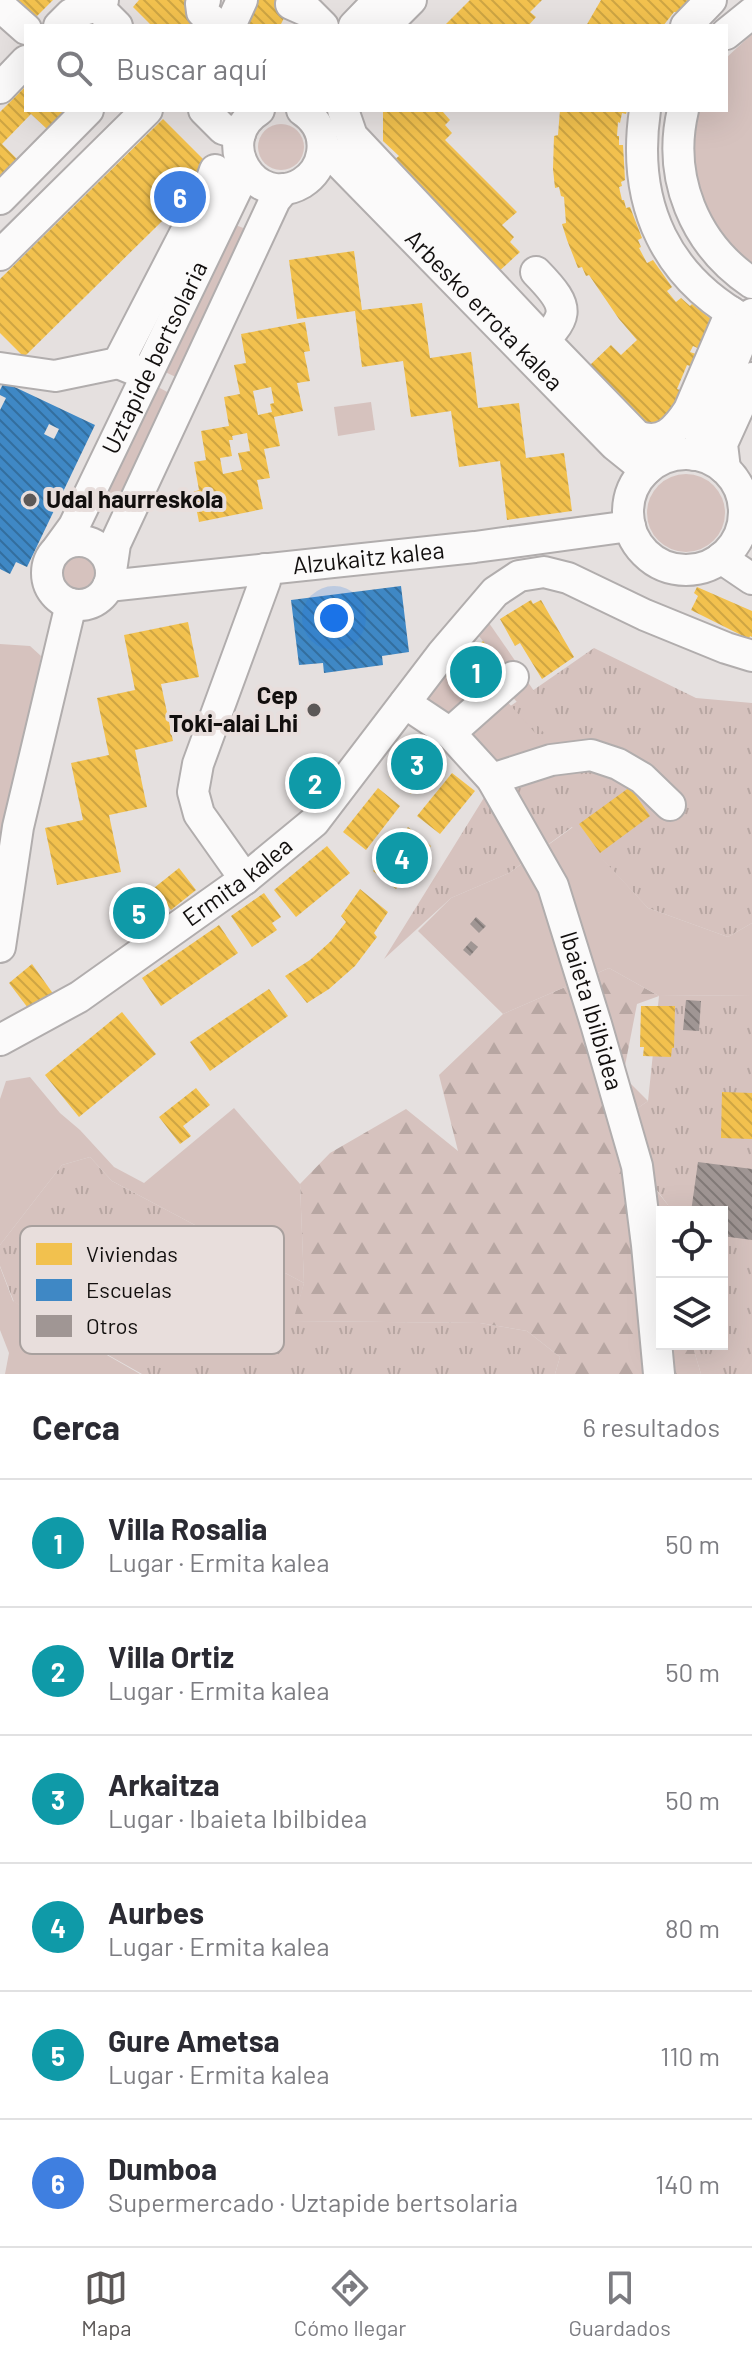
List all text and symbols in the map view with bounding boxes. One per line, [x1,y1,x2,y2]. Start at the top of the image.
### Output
search box [24,24,728,112]
icon: search [52,46,96,90]
text: Buscar aquí [116,50,267,86]
pin: 6 [154,167,206,227]
street label: Arbesko errota kalea [400,223,570,396]
street label: Uztapide bertsolaria [95,256,213,458]
place label: Udal haurreskola [46,484,224,513]
marker: Udal haurreskola [21,491,39,509]
street label: Alzukaitz kalea [291,534,446,579]
your location [314,598,354,638]
pin: 1 [450,642,502,702]
place label: Cep Toki-alai Lhi [169,680,298,737]
marker: Cep Toki-alai Lhi [305,701,323,719]
pin: 3 [391,734,443,794]
pin: 2 [289,753,341,813]
pin: 4 [376,828,428,888]
street label: Ermita kalea [177,830,297,932]
pin: 5 [113,883,165,943]
street label: Ibaieta Ibilbidea [555,927,630,1093]
map controls [656,1206,728,1350]
button: locate [656,1206,728,1278]
legend [20,1226,284,1354]
text: Viviendas [86,1240,178,1266]
text: Escuelas [86,1276,172,1302]
button: layers [656,1278,728,1350]
text: Otros [86,1312,138,1338]
text: Cerca [32,1406,120,1447]
text: 6 resultados [582,1411,720,1442]
text: Villa Rosalia [108,1510,267,1546]
text: 1 [53,1528,63,1559]
text: 50 m [665,1528,720,1559]
text: Lugar · Ermita kalea [108,1546,330,1577]
text: Villa Ortiz [108,1638,234,1674]
text: 2 [51,1656,65,1687]
text: 50 m [665,1656,720,1687]
text: Lugar · Ermita kalea [108,1674,330,1705]
text: Arkaitza [108,1766,219,1802]
text: 3 [51,1784,65,1815]
text: 50 m [665,1784,720,1815]
text: Lugar · Ibaieta Ibilbidea [108,1802,367,1833]
text: Aurbes [108,1894,204,1930]
text: 4 [50,1912,66,1943]
text: 80 m [665,1912,720,1943]
text: Lugar · Ermita kalea [108,1930,330,1961]
text: Gure Ametsa [108,2022,280,2058]
text: 5 [51,2040,65,2071]
text: 110 m [660,2040,720,2071]
text: Lugar · Ermita kalea [108,2058,330,2089]
text: Dumboa [108,2150,217,2186]
text: 6 [51,2168,65,2199]
text: 140 m [655,2168,720,2199]
text: Supermercado · Uztapide bertsolaria [108,2186,518,2217]
tab: Mapa [81,2266,132,2340]
tab: Cómo llegar [294,2266,406,2340]
tab: Guardados [569,2266,671,2340]

